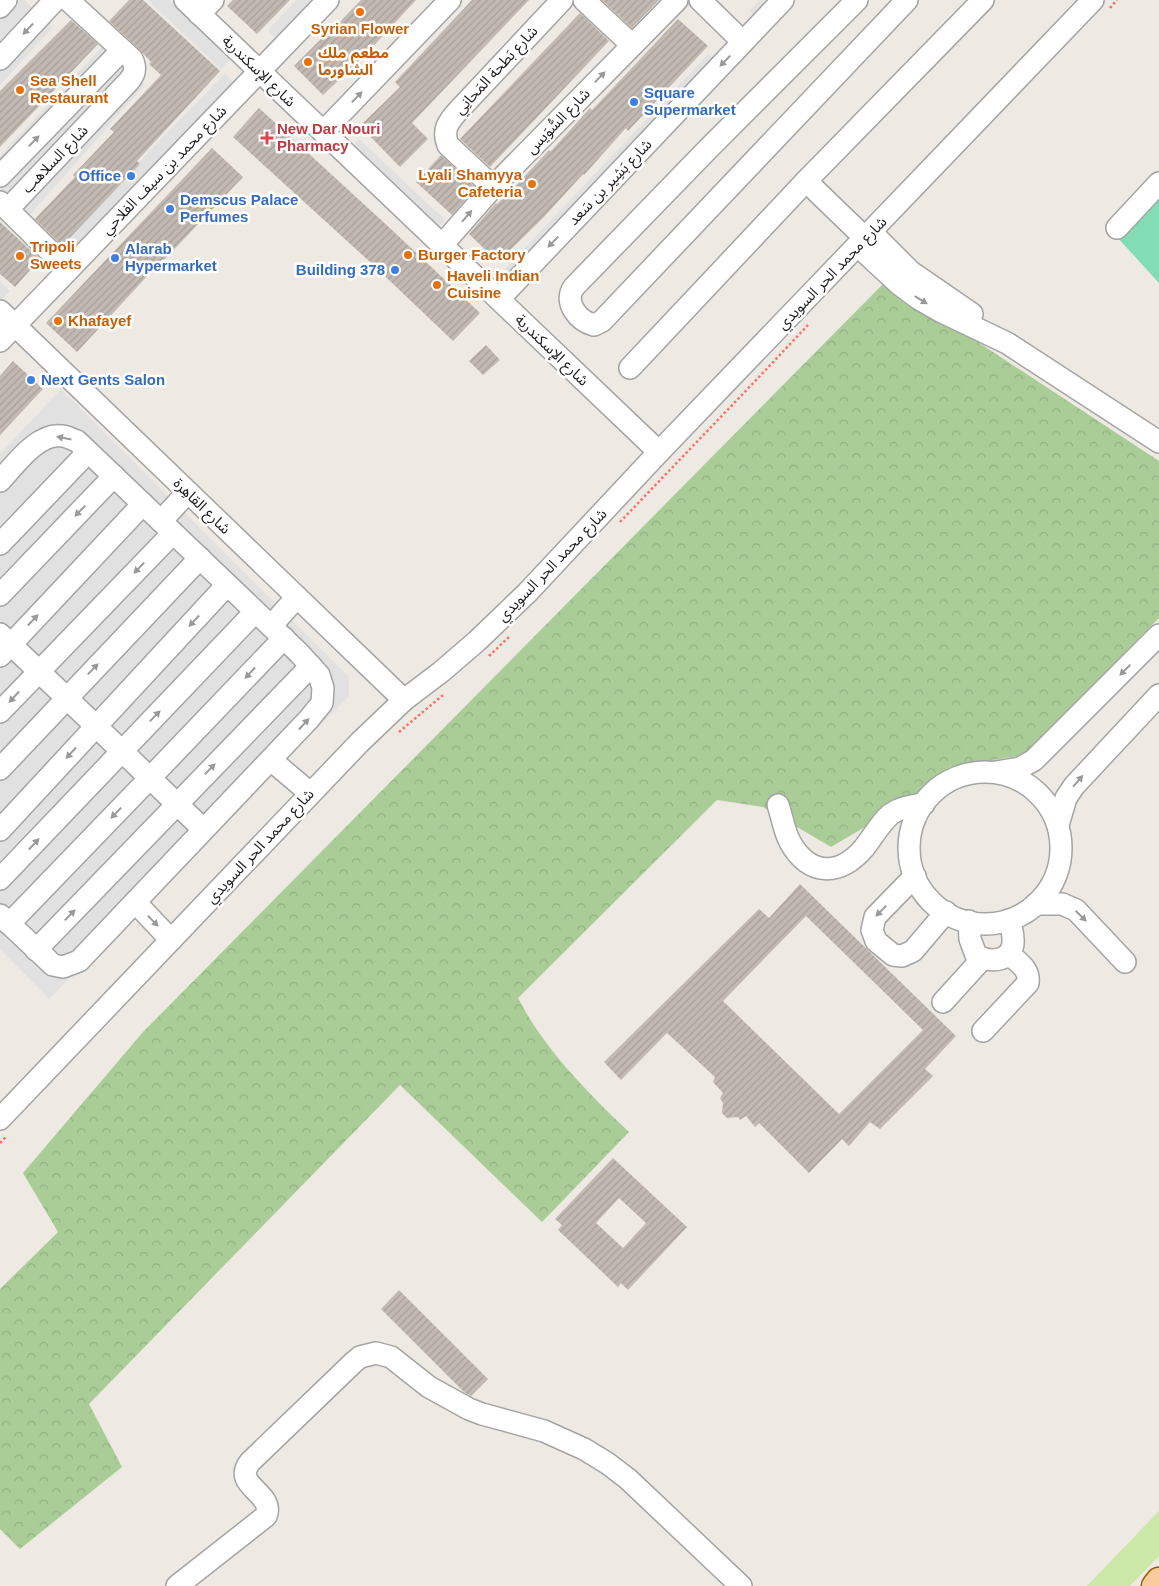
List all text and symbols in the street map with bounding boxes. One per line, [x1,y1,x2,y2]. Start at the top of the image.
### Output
marker: Syrian Flower [354,6,366,18]
place label: Syrian Flower [311,20,409,37]
street label: شارع بَطحة المَحانِي [450,22,544,120]
one-way arrow [22,23,34,35]
street label: شارع الإسكندرية [216,32,300,113]
place label: مطعم ملك الشاورما [318,44,389,79]
one-way arrow [719,54,731,66]
marker: مطعم ملك الشاورما [302,56,314,68]
one-way arrow [594,71,606,83]
place label: Sea Shell Restaurant [30,72,108,106]
marker: Sea Shell Restaurant [14,84,26,96]
street label: شارع السُّوَيس [522,84,596,160]
place label: Square Supermarket [644,84,736,118]
one-way arrow [351,91,363,103]
marker: Square Supermarket [628,96,640,108]
street label: شارع محمد بن سيف الفلاحي [98,102,233,240]
place label: New Dar Nouri Pharmacy [277,120,380,154]
street label: شارع السلاهب [18,121,94,199]
marker: New Dar Nouri Pharmacy [261,132,273,144]
one-way arrow [28,135,40,147]
street label: شارع بَشِير بن سَعد [564,135,658,231]
place label: Lyali Shamyya Cafeteria [418,166,523,200]
place label: Office [78,167,121,184]
marker: Office [125,170,137,182]
marker: Lyali Shamyya Cafeteria [526,178,538,190]
place label: Demscus Palace Perfumes [180,191,298,225]
marker: Demscus Palace Perfumes [164,203,176,215]
one-way arrow [461,210,472,222]
street label: شارع محمد الحر السويدي [773,213,893,335]
one-way arrow [547,236,559,248]
place label: Tripoli Sweets [30,238,82,272]
place label: Alarab Hypermarket [125,240,217,274]
place label: Burger Factory [418,246,526,263]
marker: Burger Factory [402,249,414,261]
marker: Tripoli Sweets [14,250,26,262]
marker: Alarab Hypermarket [109,252,121,264]
place label: Building 378 [296,261,385,278]
marker: Building 378 [389,264,401,276]
place label: Haveli Indian Cuisine [447,267,540,301]
marker: Haveli Indian Cuisine [431,279,443,291]
one-way arrow [914,295,928,305]
street label: شارع الإسكندرية [509,311,593,392]
place label: Khafayef [68,312,132,329]
marker: Khafayef [52,315,64,327]
place label: Next Gents Salon [41,371,165,388]
marker: Next Gents Salon [25,374,37,386]
one-way arrow [55,433,71,441]
street label: شارع القاهِرة [168,474,235,540]
one-way arrow [74,505,86,517]
street label: شارع محمد الحر السويدي [493,505,613,627]
one-way arrow [134,562,146,574]
one-way arrow [188,614,200,626]
one-way arrow [27,615,39,627]
one-way arrow [87,664,99,676]
one-way arrow [1119,664,1131,676]
one-way arrow [244,667,256,679]
one-way arrow [8,691,20,703]
one-way arrow [149,710,161,722]
one-way arrow [298,719,310,731]
one-way arrow [65,746,77,758]
one-way arrow [204,763,216,775]
one-way arrow [1072,775,1083,787]
street label: شارع محمد الحر السويدي [202,785,320,909]
one-way arrow [110,807,122,819]
one-way arrow [27,838,39,850]
one-way arrow [875,905,887,917]
one-way arrow [64,909,76,921]
one-way arrow [1074,909,1086,921]
one-way arrow [147,915,159,927]

